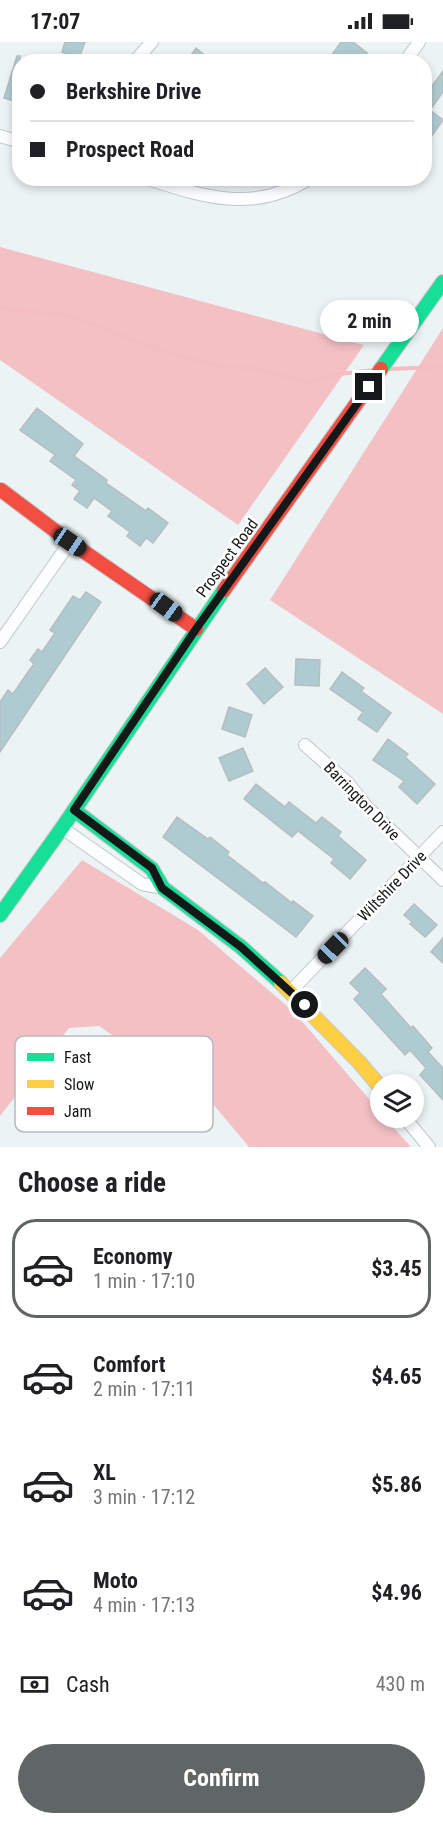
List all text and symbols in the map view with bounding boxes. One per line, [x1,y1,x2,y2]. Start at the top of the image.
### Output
text: 17:07 [30,9,81,34]
text: Berkshire Drive [66,79,201,104]
text: Prospect Road [66,137,194,162]
callout: 2 min [320,300,418,342]
text: 2 min [347,309,392,333]
route end [355,373,382,400]
street label: Prospect Road [192,515,262,601]
car [50,524,90,560]
car [146,589,186,625]
street label: Barrington Drive [320,758,404,844]
street label: Wiltshire Drive [354,847,430,925]
car [314,929,352,967]
route start [291,991,318,1018]
legend [15,1036,213,1132]
text: Fast [64,1048,91,1067]
map controls [370,1074,424,1128]
button: layers [370,1074,424,1128]
text: Slow [64,1075,94,1094]
text: Jam [64,1102,91,1121]
text: Choose a ride [18,1167,166,1199]
icon: car [21,1242,75,1296]
text: Economy [93,1244,173,1269]
text: $3.45 [371,1256,422,1281]
text: 1 min · 17:10 [93,1269,195,1293]
icon: car [21,1350,75,1404]
text: Comfort [93,1352,166,1377]
text: $4.65 [371,1364,422,1389]
text: 2 min · 17:11 [93,1377,195,1401]
icon: car [21,1458,75,1512]
text: XL [93,1460,116,1485]
text: $5.86 [371,1472,422,1497]
text: 3 min · 17:12 [93,1485,195,1509]
icon: car [21,1566,75,1620]
text: Moto [93,1568,138,1593]
text: $4.96 [371,1580,422,1605]
text: 4 min · 17:13 [93,1593,195,1617]
icon: cash [18,1668,51,1701]
text: Cash [66,1672,110,1697]
text: 430 m [376,1672,425,1696]
button: Confirm [18,1744,425,1813]

